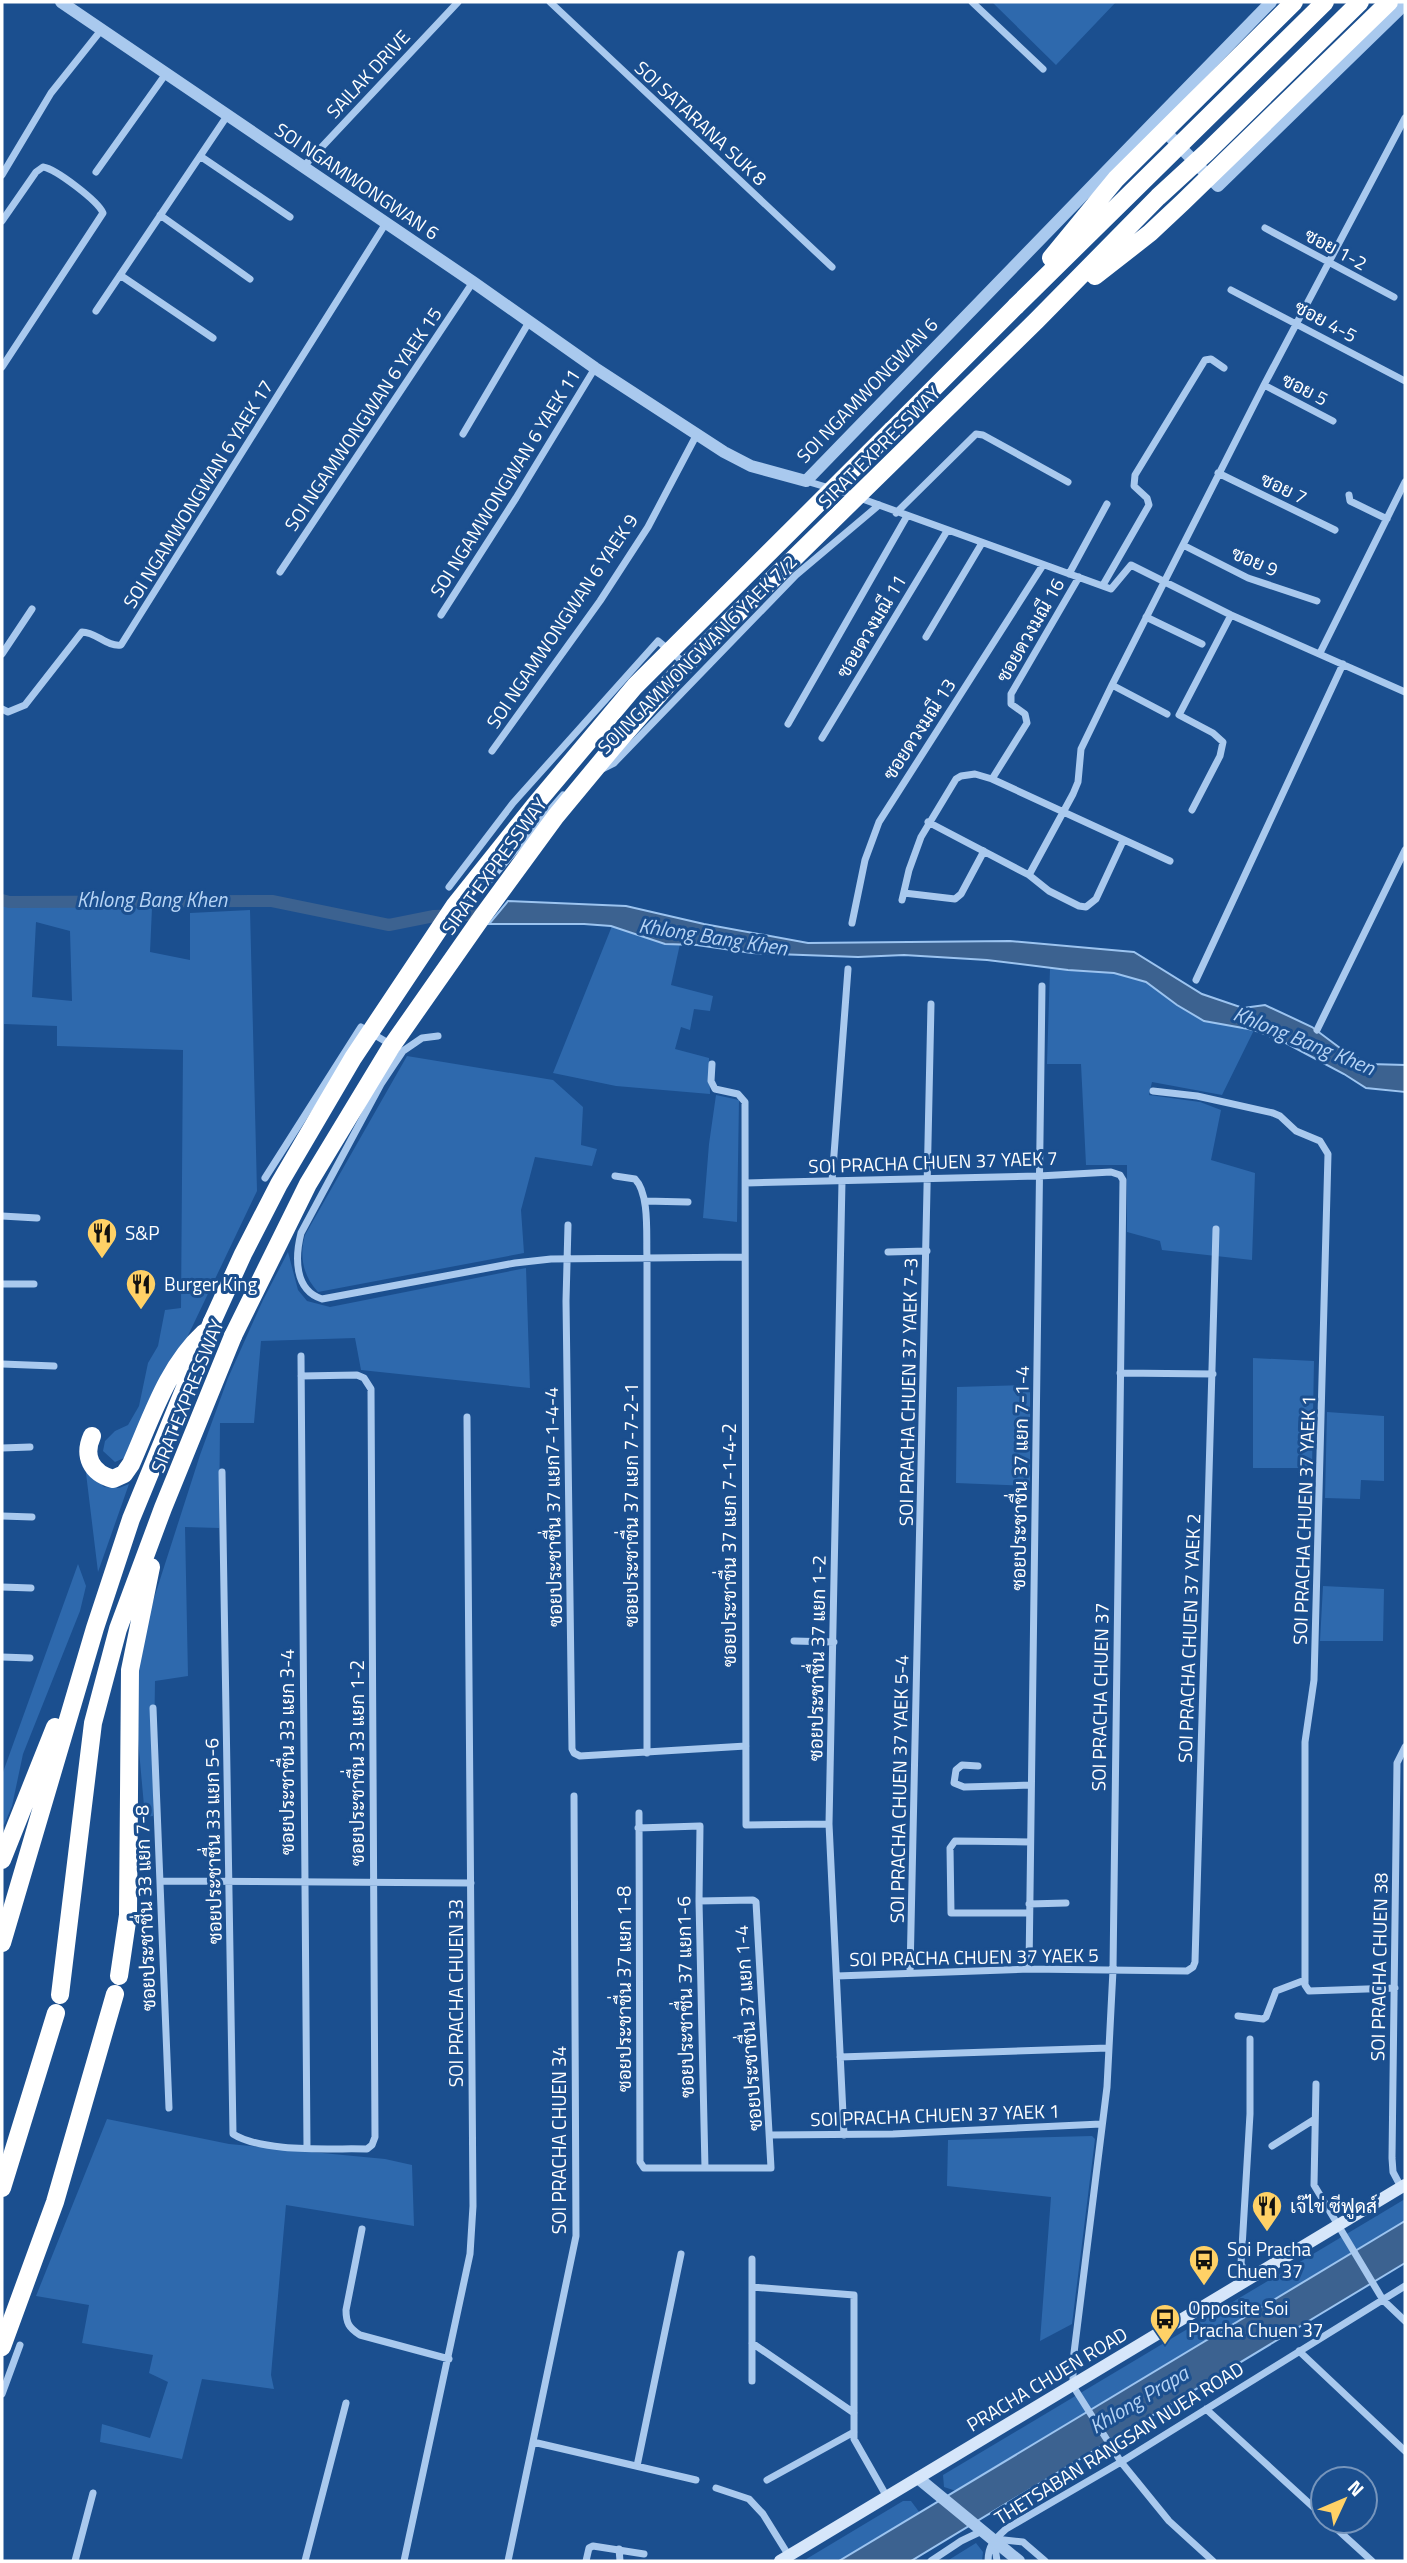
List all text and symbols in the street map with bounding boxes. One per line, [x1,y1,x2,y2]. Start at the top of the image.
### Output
street label: SAILAK DRIVE [319,23,416,124]
street label: SOI SATARANA SUK 8 [629,53,774,192]
street label: SOI NGAMWONGWAN 6 [269,115,445,247]
street label: ซอย 1-2 [1300,220,1373,277]
street label: ซอย 4-5 [1290,292,1363,349]
street label: SOI NGAMWONGWAN 6 YAEK 15 [277,301,449,536]
street label: SOI NGAMWONGWAN 6 [789,310,944,469]
street label: SOI NGAMWONGWAN 6 YAEK 11 [422,363,587,603]
street label: ซอย 5 [1277,365,1333,412]
street label: SOI NGAMWONGWAN 6 YAEK 17 [115,374,280,614]
street label: SIRAT EXPRESSWAY [811,378,947,515]
street label: ซอย 7 [1256,464,1312,511]
street label: SOI NGAMWONGWAN 6 YAEK 9 [479,507,645,734]
street label: ซอย 9 [1227,538,1283,583]
street label: SOI NGAMWONGWAN 6 YAEK 7/2 [590,547,803,760]
street label: ซอยดวงมณี 11 [828,568,913,683]
street label: ซอยดวงมณี 16 [988,572,1071,687]
street label: ซอยดวงมณี 13 [875,672,962,785]
street label: SIRAT EXPRESSWAY [434,790,554,940]
water label: Khlong Bang Khen [77,883,228,915]
water label: Khlong Bang Khen [636,908,790,964]
water label: Khlong Bang Khen [1229,997,1381,1083]
street label: SOI PRACHA CHUEN 37 YAEK 7 [808,1143,1058,1180]
restaurant icon: S&P [85,1216,119,1260]
place label: S&P [125,1218,160,1247]
street label: SOI PRACHA CHUEN 37 YAEK 7-3 [891,1258,924,1526]
restaurant icon: Burger King [124,1267,158,1311]
place label: Burger King [164,1269,258,1298]
street label: SIRAT EXPRESSWAY [143,1314,231,1477]
street label: ซอยประชาชื่น 37 แยก 7-1-4 [1001,1365,1036,1591]
street label: ซอยประชาชื่น 37 แยก 7-7-2-1 [614,1383,645,1627]
street label: ซอยประชาชื่น 37 แยก7-1-4-4 [534,1387,569,1627]
street label: SOI PRACHA CHUEN 37 YAEK 1 [1285,1395,1322,1645]
street label: ซอยประชาชื่น 37 แยก 7-1-4-2 [712,1423,743,1667]
street label: SOI PRACHA CHUEN 37 YAEK 2 [1170,1513,1207,1763]
street label: ซอยประชาชื่น 37 แยก 1-2 [798,1555,833,1761]
street label: SOI PRACHA CHUEN 37 [1083,1603,1116,1791]
street label: ซอยประชาชื่น 33 แยก 3-4 [270,1649,301,1855]
street label: SOI PRACHA CHUEN 37 YAEK 5-4 [882,1655,915,1923]
street label: ซอยประชาชื่น 33 แยก 1-2 [340,1660,371,1866]
street label: ซอยประชาชื่น 33 แยก 5-6 [194,1738,229,1944]
street label: ซอยประชาชื่น 33 แยก 7-8 [124,1804,163,2012]
street label: SOI PRACHA CHUEN 38 [1362,1872,1395,2061]
street label: ซอยประชาชื่น 37 แยก 1-8 [607,1886,638,2092]
street label: ซอยประชาชื่น 37 แยก1-6 [666,1896,701,2098]
street label: SOI PRACHA CHUEN 33 [441,1899,470,2087]
street label: ซอยประชาชื่น 37 แยก 1-4 [724,1924,769,2132]
street label: SOI PRACHA CHUEN 37 YAEK 5 [849,1940,1099,1973]
street label: SOI PRACHA CHUEN 34 [544,2046,573,2234]
street label: SOI PRACHA CHUEN 37 YAEK 1 [810,2096,1060,2133]
restaurant icon: เจ๊ไข่ ซีฟูดส์ [1250,2189,1284,2233]
place label: เจ๊ไข่ ซีฟูดส์ [1290,2191,1377,2220]
place label: Soi Pracha Chuen 37 [1227,2234,1312,2285]
bus stop icon: Soi Pracha Chuen 37 [1187,2243,1221,2287]
place label: Opposite Soi Pracha Chuen 37 [1188,2293,1323,2344]
bus stop icon: Opposite Soi Pracha Chuen 37 [1148,2302,1182,2346]
street label: PRACHA CHUEN ROAD [961,2319,1133,2438]
street label: THETSABAN RANGSAN NUEA ROAD [988,2354,1249,2531]
water label: Khlong Prapa [1083,2356,1195,2441]
north arrow [1309,2465,1379,2535]
text: N [1342,2473,1372,2503]

